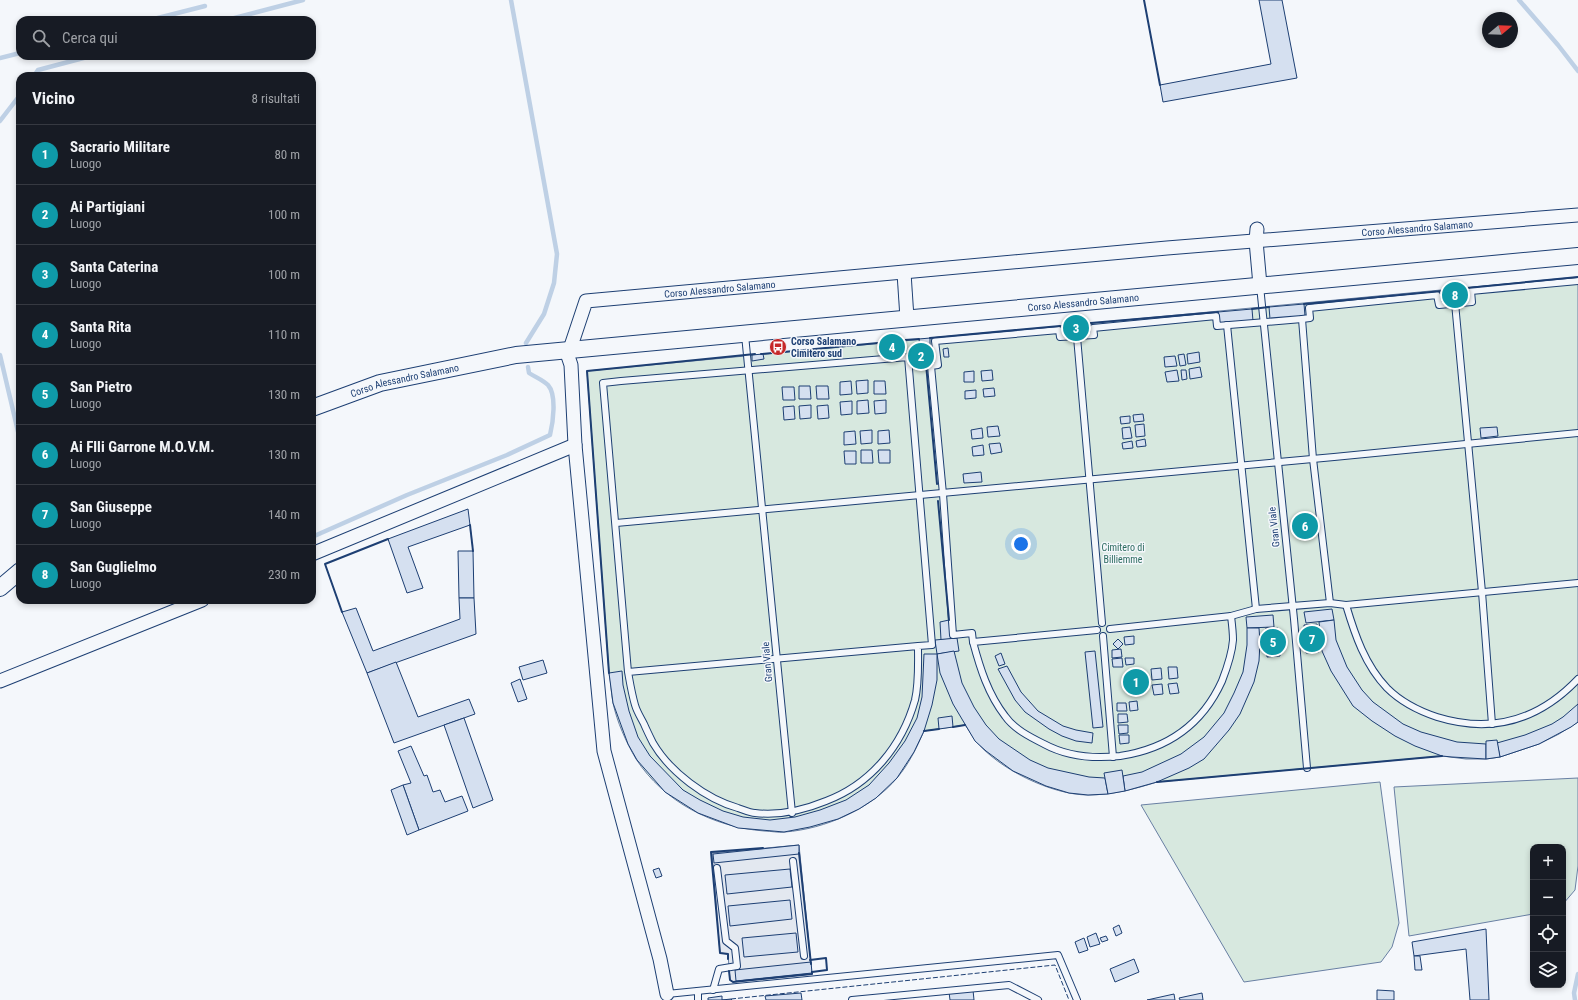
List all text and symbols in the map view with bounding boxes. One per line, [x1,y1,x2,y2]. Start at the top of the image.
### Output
north arrow [1482,12,1518,48]
search box [16,16,316,60]
icon: search [30,27,52,49]
text: Cerca qui [62,29,118,47]
text: Vicino [32,88,75,108]
text: 8 risultati [252,91,300,106]
text: Sacrario Militare [70,138,170,156]
text: 1 [42,147,48,162]
text: 80 m [274,147,300,162]
text: Luogo [70,156,102,171]
text: Ai Partigiani [70,198,145,216]
text: 2 [42,207,48,222]
text: 100 m [268,207,300,222]
text: Luogo [70,216,102,231]
street label: Corso Alessandro Salamano [1361,218,1473,238]
text: Santa Caterina [70,258,158,276]
text: 3 [42,267,48,282]
text: 100 m [268,267,300,282]
text: Luogo [70,276,102,291]
street label: Corso Alessandro Salamano [664,278,776,299]
pin: 8 [1442,280,1468,310]
street label: Corso Alessandro Salamano [1027,291,1139,313]
pin: 3 [1063,313,1089,343]
text: Santa Rita [70,318,131,336]
text: 4 [42,327,48,342]
text: 110 m [268,327,300,342]
pin: 4 [879,332,905,362]
text: Luogo [70,336,102,351]
place label: Corso Salamano Cimitero sud [791,336,856,359]
bus stop icon: Corso Salamano Cimitero sud [768,337,788,357]
pin: 2 [908,341,934,371]
street label: Corso Alessandro Salamano [349,361,460,399]
text: San Pietro [70,378,132,396]
text: 5 [42,387,48,402]
text: 130 m [268,387,300,402]
text: Luogo [70,396,102,411]
text: Ai Flli Garrone M.O.V.M. [70,438,215,456]
text: 6 [42,447,48,462]
text: 130 m [268,447,300,462]
text: Luogo [70,456,102,471]
text: San Giuseppe [70,498,152,516]
street label: Gran Viale [1266,506,1282,548]
text: 7 [42,507,48,522]
text: 140 m [268,507,300,522]
pin: 6 [1292,511,1318,541]
text: Luogo [70,516,102,531]
your location [1011,534,1031,554]
park label: Cimitero di Billiemme [1102,542,1144,565]
text: San Guglielmo [70,558,157,576]
text: 8 [42,567,48,582]
text: 230 m [268,567,300,582]
text: Luogo [70,576,102,591]
pin: 7 [1299,624,1325,654]
pin: 5 [1260,627,1286,657]
street label: Gran Viale [760,641,774,683]
pin: 1 [1123,667,1149,697]
map controls [1530,844,1566,988]
button: + [1530,844,1566,880]
button: − [1530,880,1566,916]
button: locate [1530,916,1566,952]
button: layers [1530,952,1566,988]

